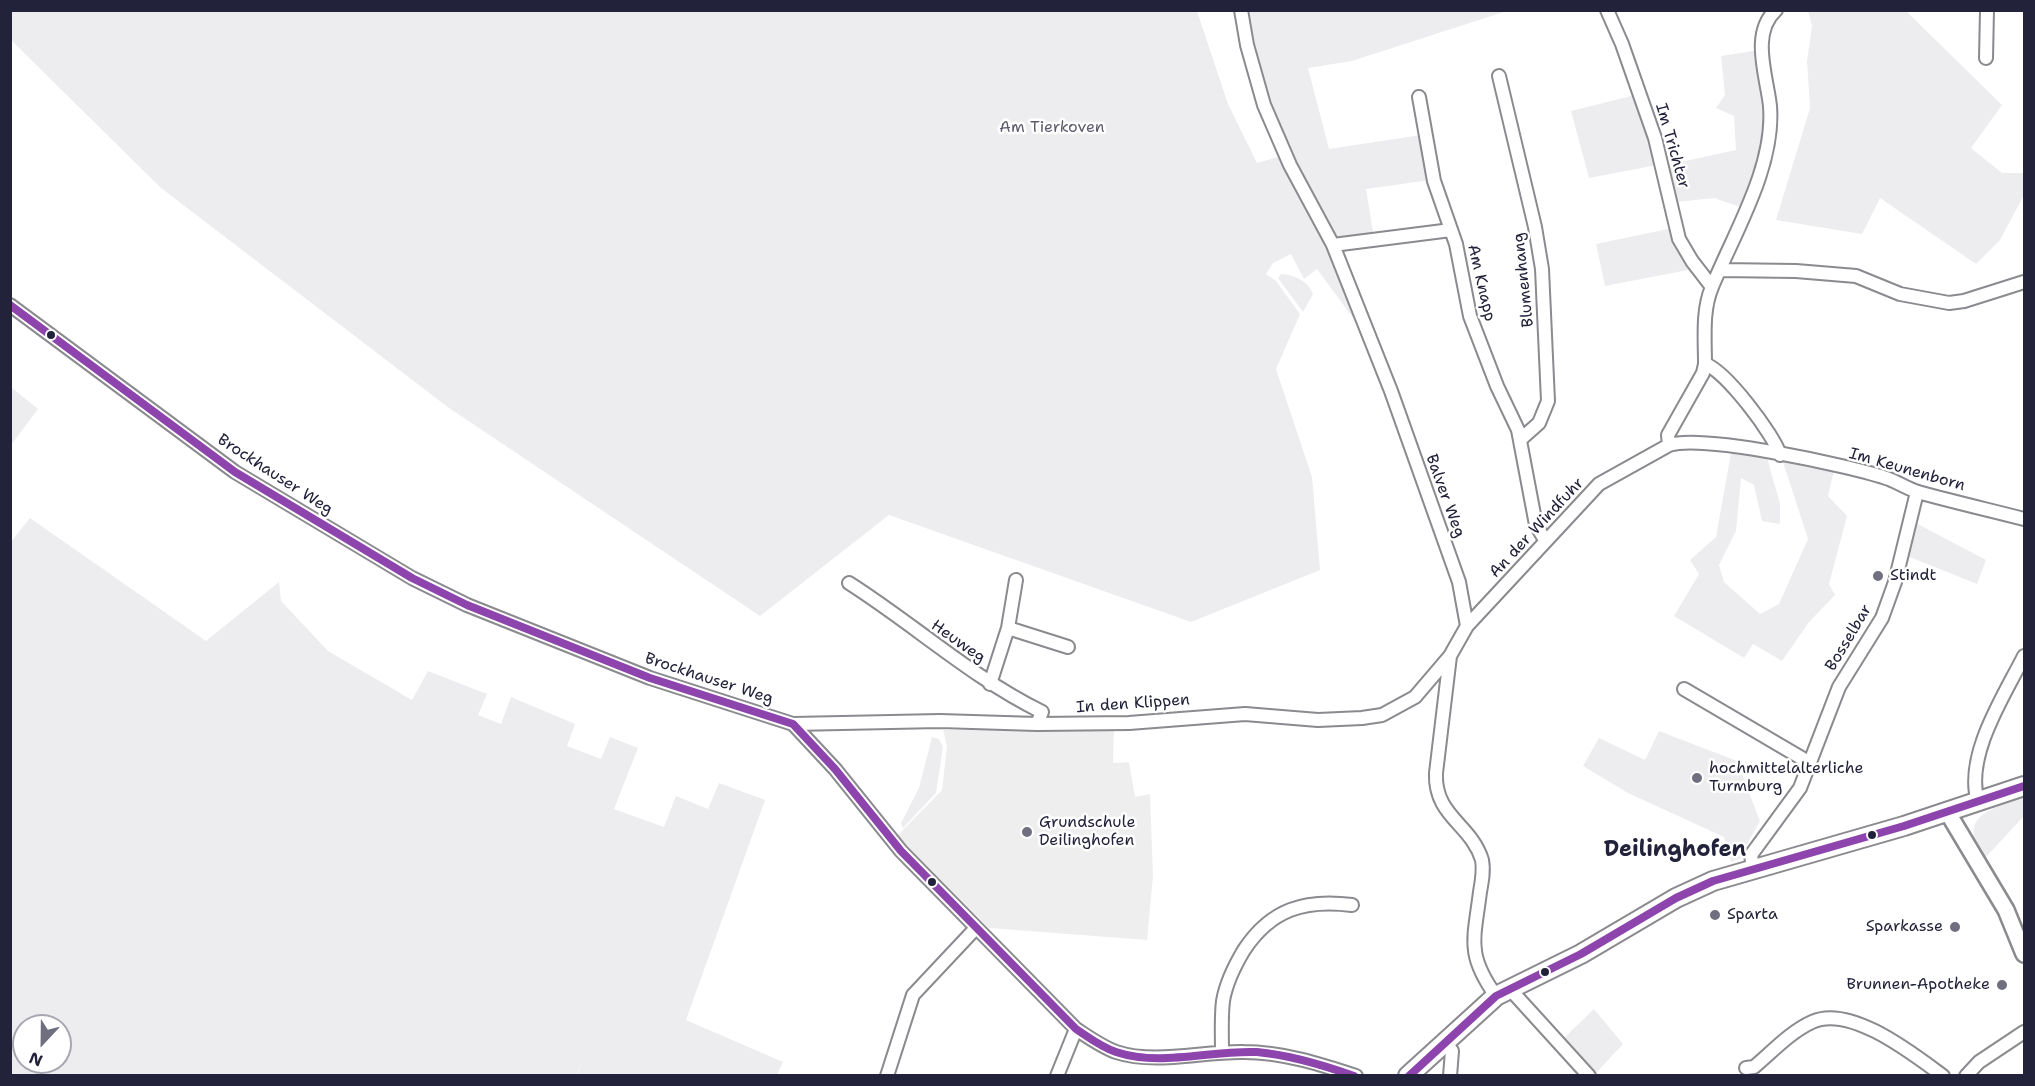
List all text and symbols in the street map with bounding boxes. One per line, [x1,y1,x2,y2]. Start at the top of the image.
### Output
street label: Im Trichter [1651,101,1693,191]
park label: Am Tierkoven [999,118,1105,138]
street label: Blumenhang [1509,232,1539,328]
street label: Am Knapp [1463,243,1499,323]
unlabelled marker [45,329,57,341]
street label: Brockhauser Weg [214,431,336,519]
street label: Im Keunenborn [1847,444,1967,496]
street label: Balver Weg [1421,452,1469,540]
street label: An der Windfuhr [1486,474,1588,582]
place label: Stindt [1890,566,1937,586]
marker: Stindt [1871,569,1885,583]
street label: Bosselbar [1822,601,1876,675]
street label: Heuweg [927,616,989,668]
street label: Brockhauser Weg [642,649,776,709]
street label: In den Klippen [1076,690,1190,718]
place label: hochmittelalterliche Turmburg [1709,759,1863,797]
marker: hochmittelalterliche Turmburg [1690,771,1704,785]
place label: Grundschule Deilinghofen [1039,813,1135,851]
marker: Grundschule Deilinghofen [1020,825,1034,839]
unlabelled marker [1866,829,1878,841]
district label: Deilinghofen [1604,837,1746,863]
unlabelled marker [926,876,938,888]
place label: Sparta [1727,905,1778,925]
marker: Sparta [1708,908,1722,922]
place label: Sparkasse [1866,917,1943,937]
marker: Sparkasse [1948,920,1962,934]
unlabelled marker [1539,966,1551,978]
place label: Brunnen-Apotheke [1846,975,1990,995]
marker: Brunnen-Apotheke [1995,978,2009,992]
north arrow [12,1014,72,1074]
text: N [26,1047,46,1071]

